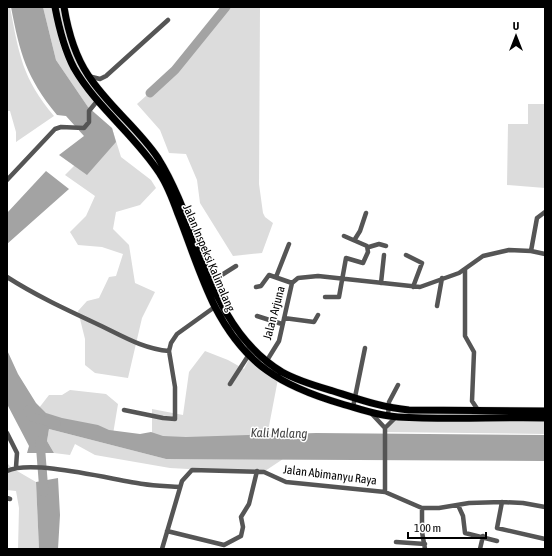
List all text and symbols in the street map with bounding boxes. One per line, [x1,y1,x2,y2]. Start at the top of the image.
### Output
north arrow [496,16,536,56]
text: U [513,20,519,32]
street label: Jalan Inspeksi Kalimalang [180,202,238,314]
street label: Jalan Arjuna [260,285,288,341]
water label: Kali Malang [250,425,308,441]
street label: Jalan Abimanyu Raya [282,462,378,488]
scale bar [408,514,486,540]
text: 100 m [414,521,441,535]

